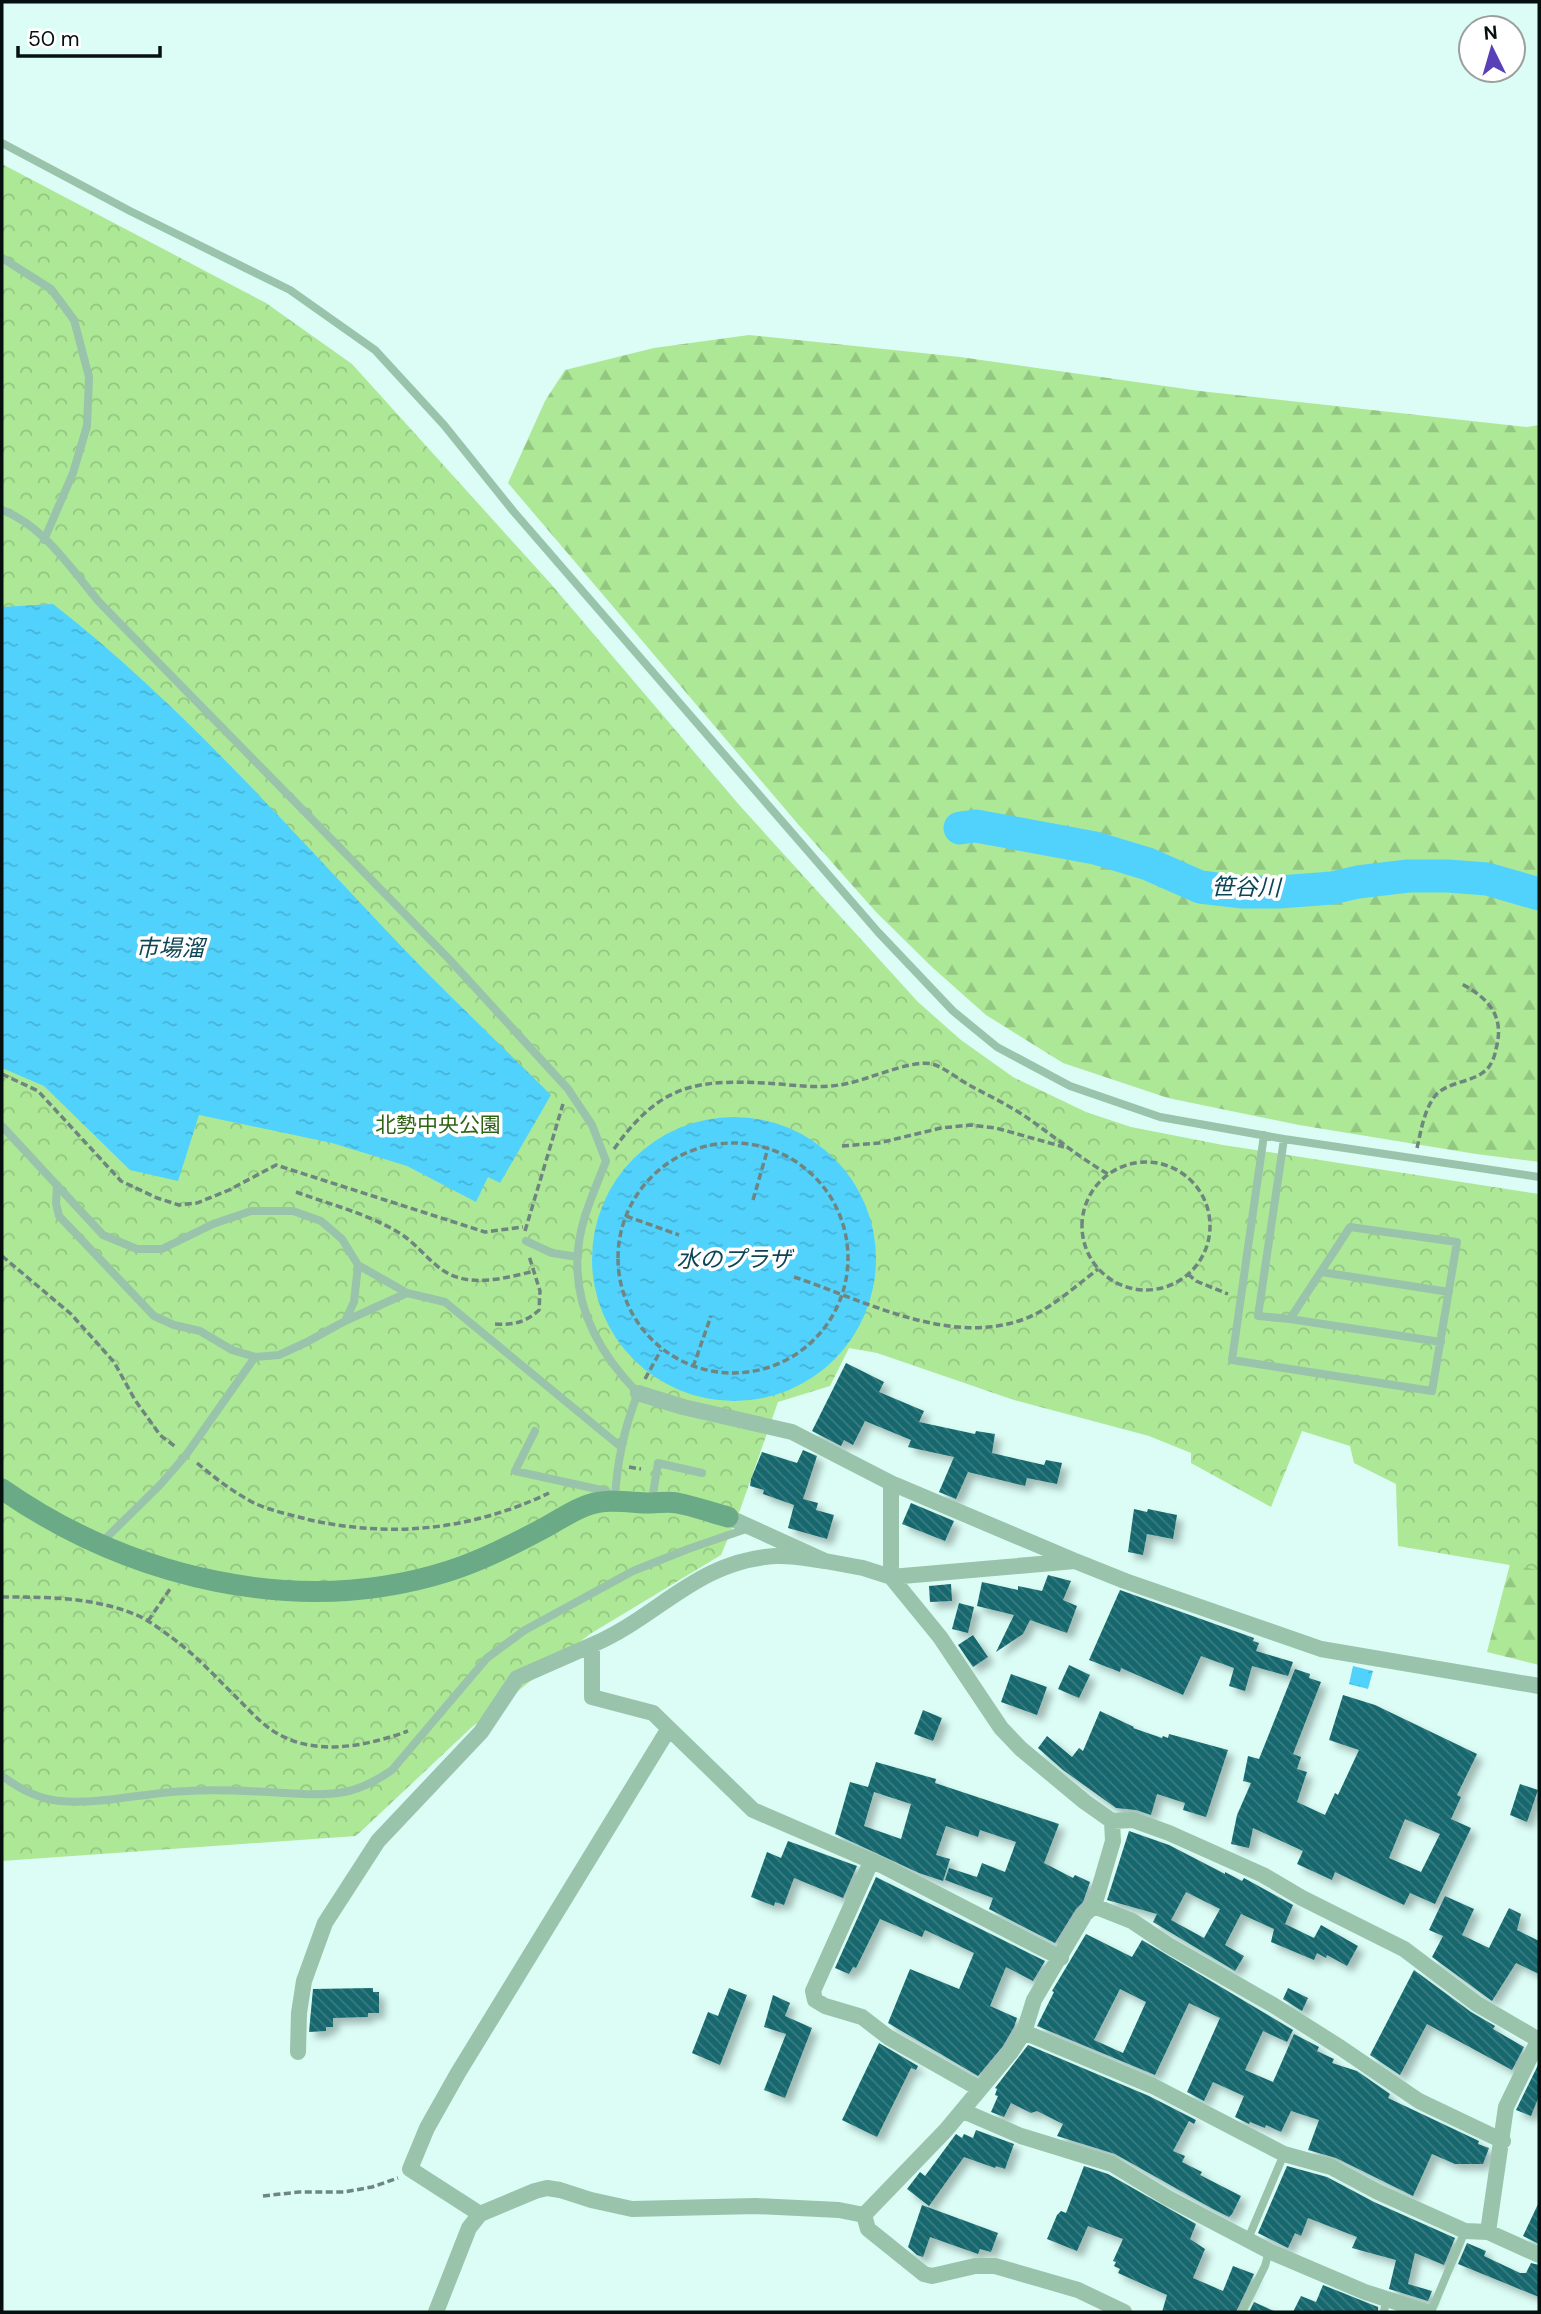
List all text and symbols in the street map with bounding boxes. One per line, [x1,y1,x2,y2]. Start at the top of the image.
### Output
scale bar [18,14,159,58]
north arrow [1457,14,1527,84]
text: N [1483,20,1499,46]
text: 50 m [28,25,79,53]
water label: 笹谷川 [1211,871,1284,903]
water label: 市場溜 [136,933,208,963]
park label: 北勢中央公園 [375,1111,501,1139]
water label: 水のプラザ [677,1244,795,1274]

